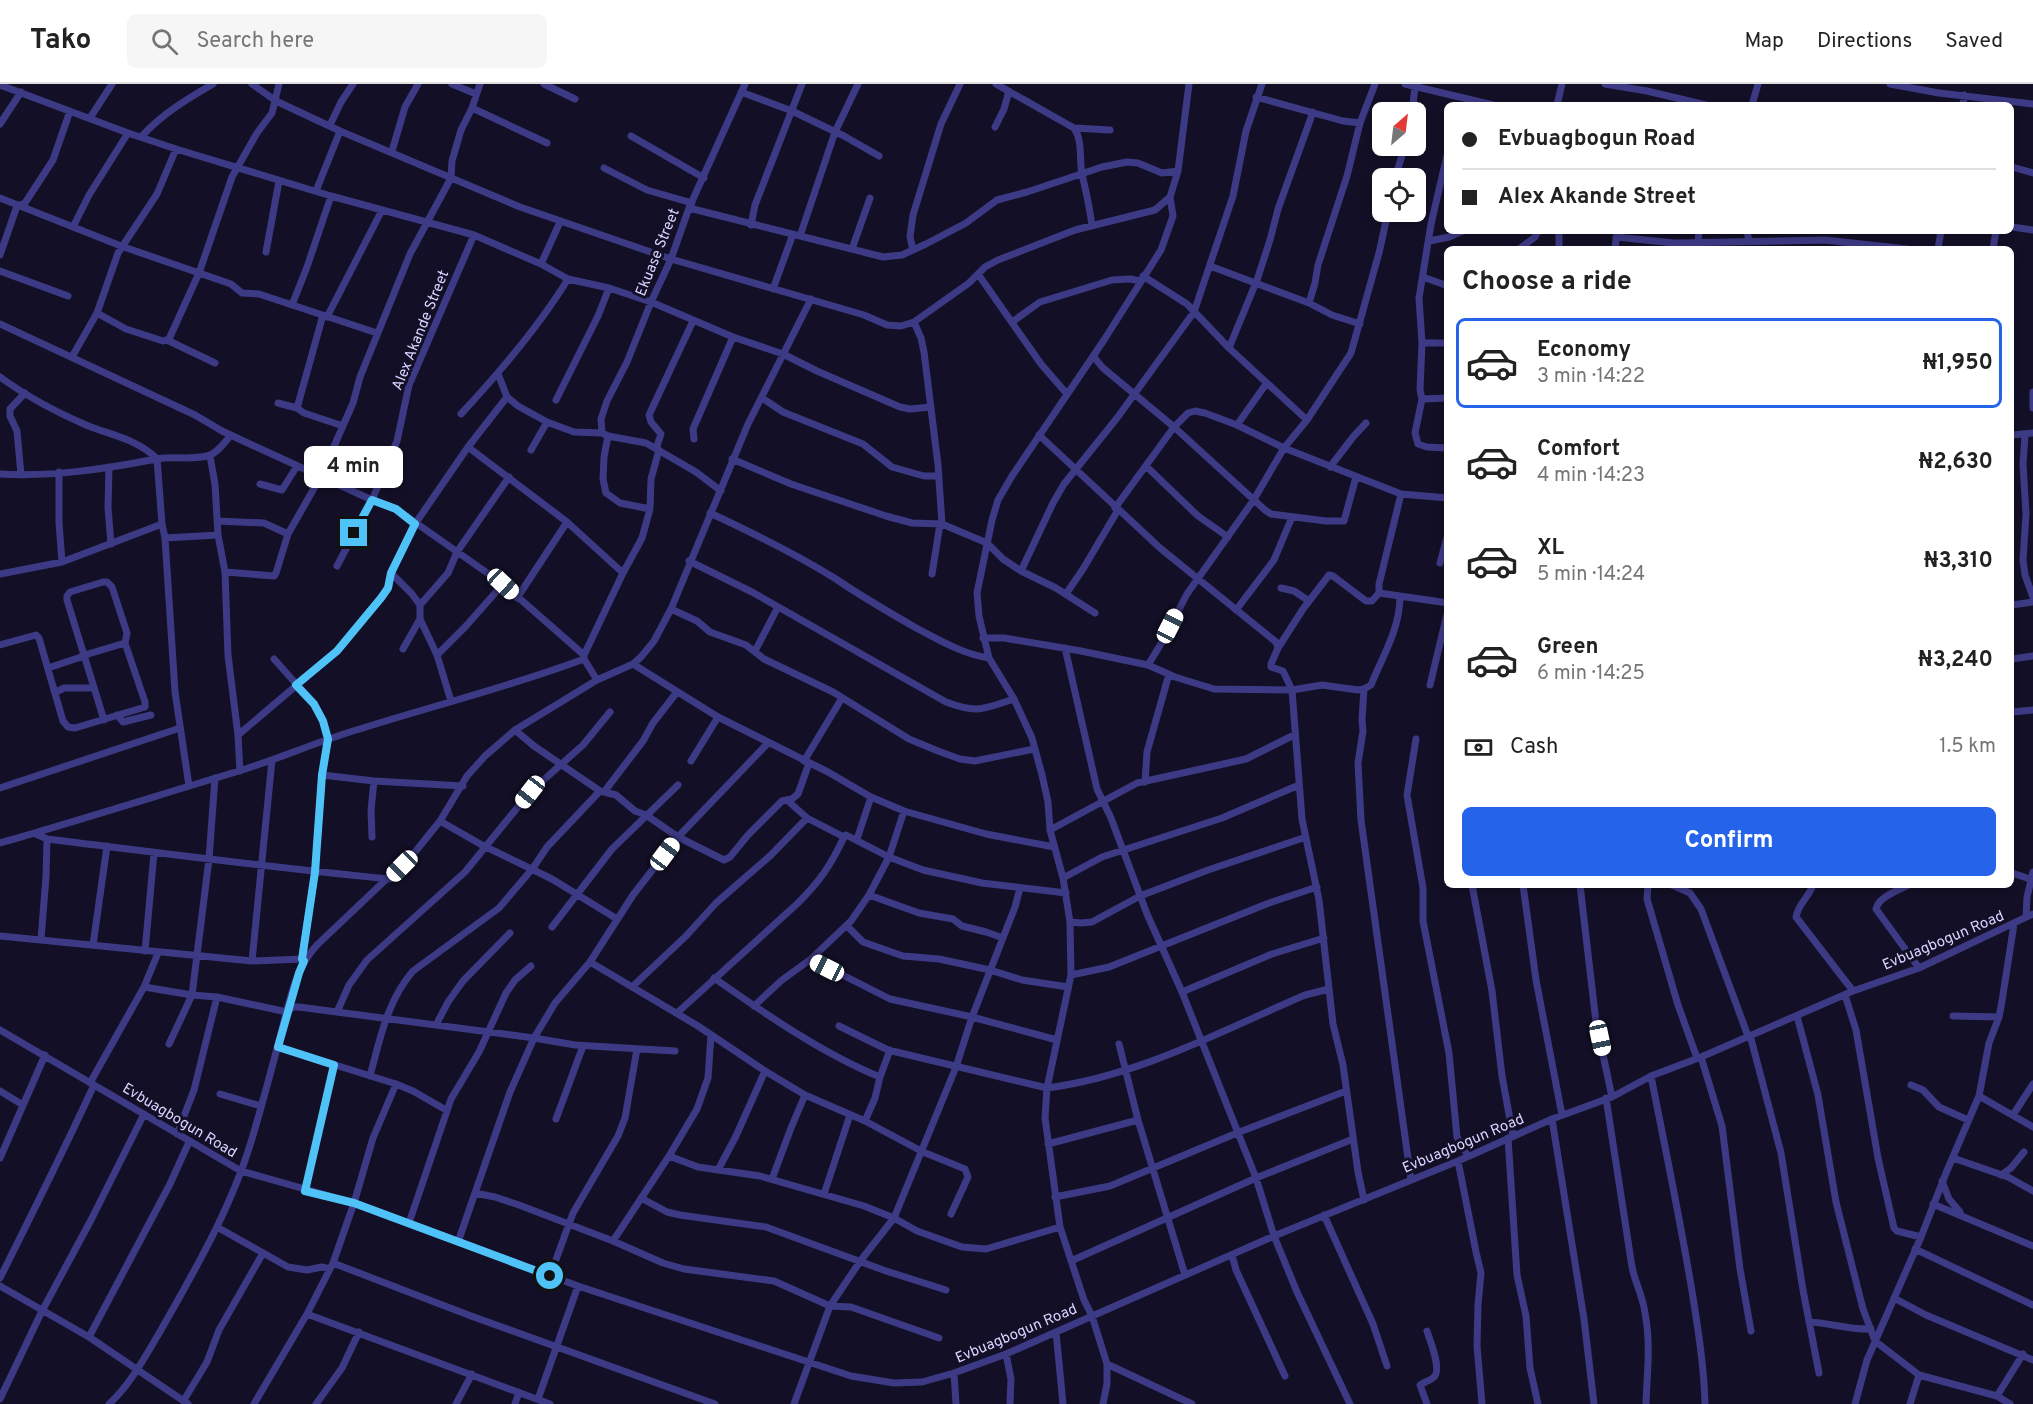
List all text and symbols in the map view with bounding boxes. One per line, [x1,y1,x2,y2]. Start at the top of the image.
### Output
search box [127,14,547,68]
text: Tako [30,23,91,59]
icon: search [148,25,181,58]
text: Search here [196,28,314,55]
text: Map [1744,28,1784,55]
text: Directions [1817,28,1912,55]
text: Saved [1945,28,2003,55]
north arrow [1372,102,1426,156]
map controls [1372,102,1426,222]
text: Evbuagbogun Road [1498,126,1695,153]
button: locate [1372,168,1426,222]
text: Alex Akande Street [1498,184,1696,211]
street label: Ekuase Street [632,206,685,299]
text: Choose a ride [1462,265,1632,299]
street label: Alex Akande Street [389,268,454,394]
icon: car [1465,336,1519,390]
text: Economy [1537,337,1631,364]
text: ₦1,950 [1922,350,1993,377]
text: 3 min · 14:22 [1537,364,1645,390]
icon: car [1465,435,1519,489]
text: Comfort [1537,436,1620,463]
callout: 4 min [304,446,404,488]
text: ₦2,630 [1919,449,1993,476]
text: 4 min [327,454,380,480]
text: 4 min · 14:23 [1537,463,1645,489]
route end [340,519,367,546]
icon: car [1465,534,1519,588]
text: XL [1537,535,1564,562]
text: ₦3,310 [1924,548,1993,575]
text: 5 min · 14:24 [1537,562,1645,588]
car [484,565,522,603]
car [1154,606,1186,646]
icon: car [1465,633,1519,687]
text: Green [1537,634,1599,661]
text: ₦3,240 [1918,647,1993,674]
text: 6 min · 14:25 [1537,661,1645,687]
icon: cash [1462,731,1495,764]
text: Cash [1510,734,1559,761]
text: 1.5 km [1939,734,1996,760]
car [512,772,548,812]
button: Confirm [1462,807,1996,876]
car [647,834,683,874]
car [383,847,421,885]
street label: Evbuagbogun Road [1880,907,2007,976]
car [807,952,847,984]
car [1587,1019,1613,1057]
street label: Evbuagbogun Road [118,1080,240,1163]
street label: Evbuagbogun Road [1400,1110,1527,1179]
route start [536,1262,563,1289]
street label: Evbuagbogun Road [953,1300,1080,1369]

